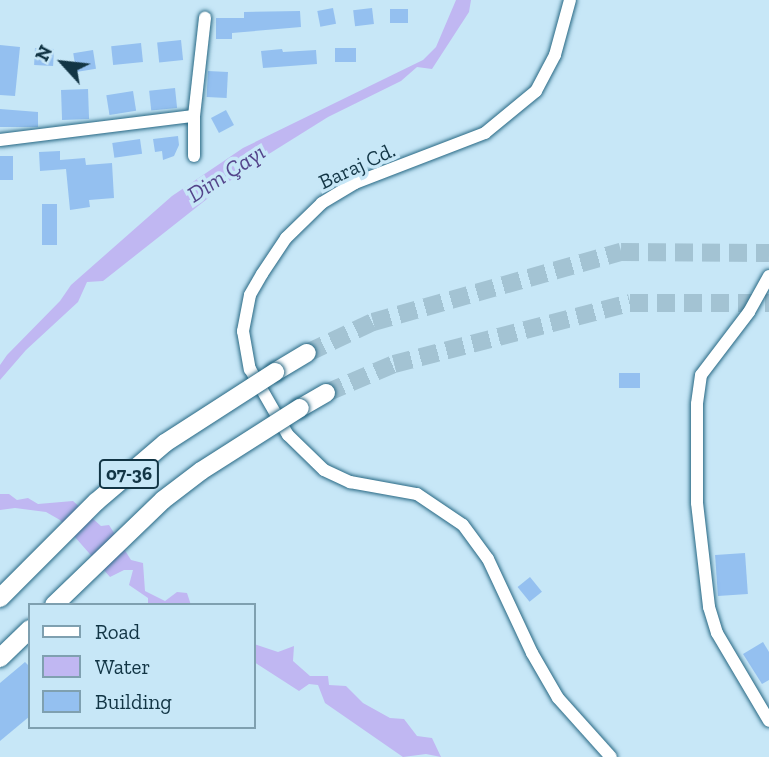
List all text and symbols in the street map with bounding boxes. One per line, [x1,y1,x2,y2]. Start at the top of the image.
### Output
north arrow [28,28,98,98]
text: N [30,42,57,65]
street label: Baraj Cd. [315,137,399,195]
water label: Dim Çayı [182,138,270,208]
road number: 07-36 [97,458,160,489]
legend [28,603,256,729]
text: Road [95,619,140,644]
text: Water [95,654,150,679]
text: Building [95,689,172,714]

